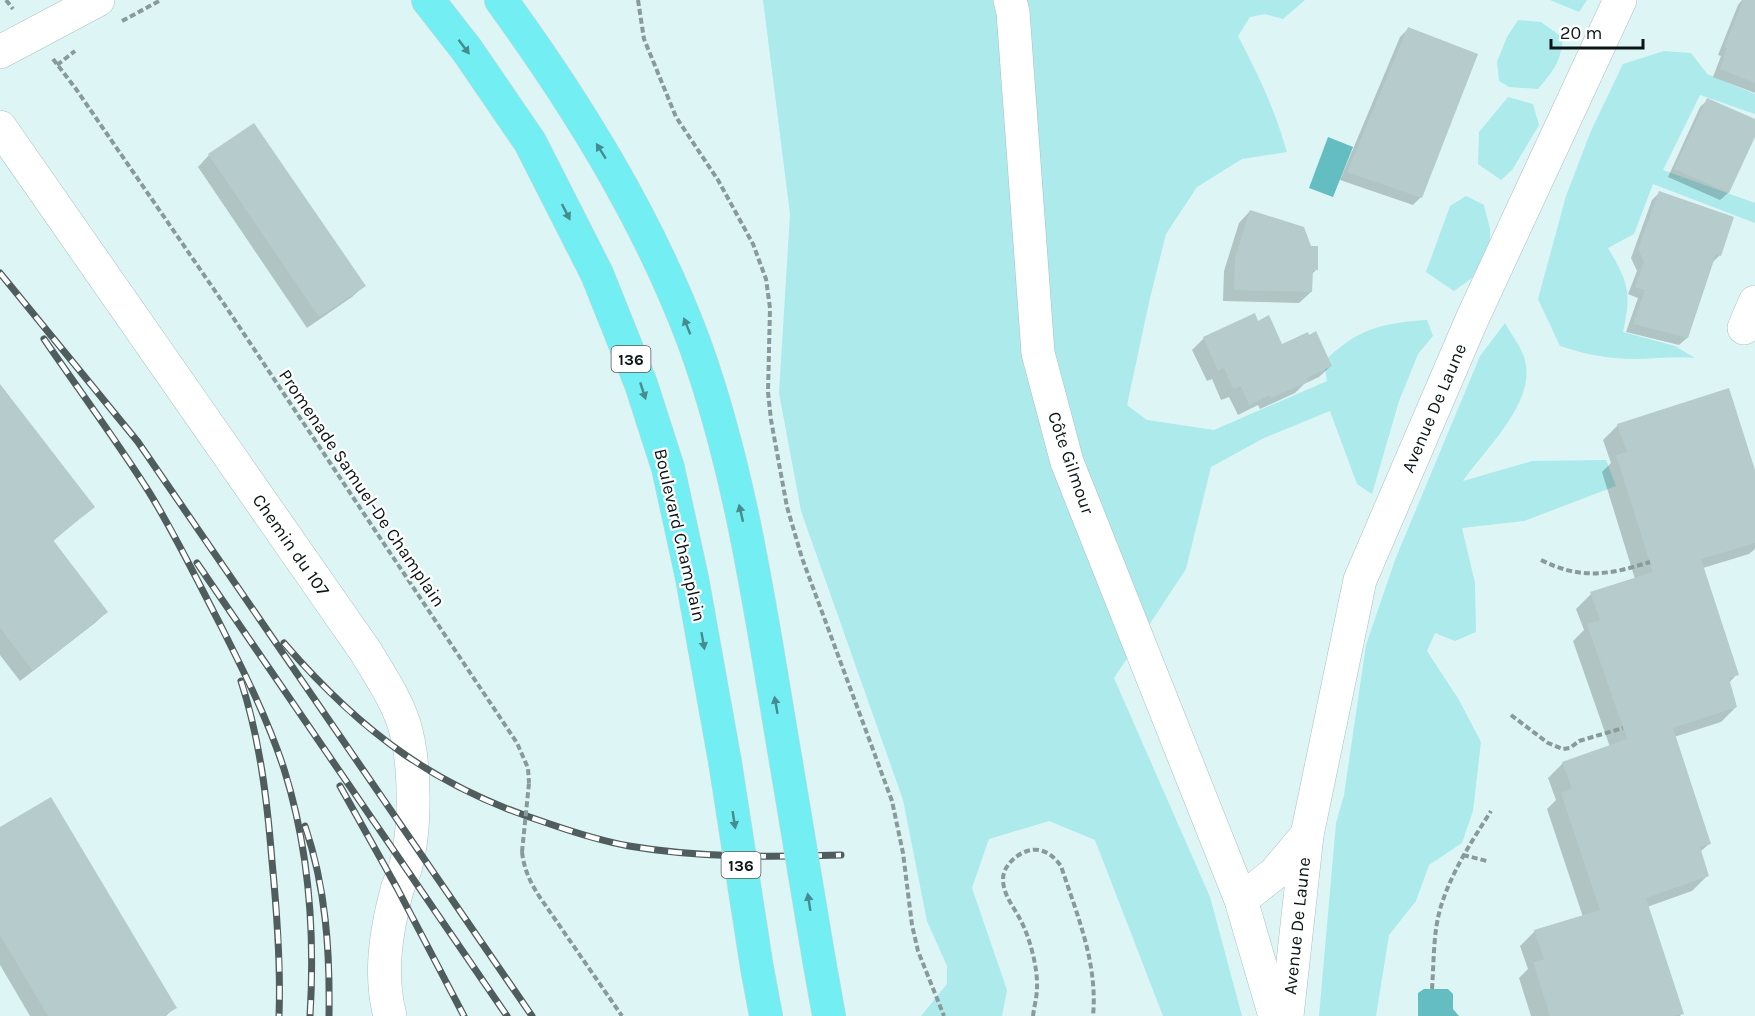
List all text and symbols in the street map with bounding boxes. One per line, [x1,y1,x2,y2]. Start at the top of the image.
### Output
scale bar [1551,12,1642,50]
text: 20 m [1560,22,1602,44]
one-way arrow [458,38,470,54]
one-way arrow [596,143,607,159]
one-way arrow [561,204,571,221]
one-way arrow [682,316,692,334]
street label: Avenue De Laune [1397,340,1471,476]
road number: 136 [612,346,650,372]
street label: Promenade Samuel-De Champlain [274,365,450,611]
one-way arrow [639,382,648,400]
street label: Côte Gilmour [1043,409,1099,518]
street label: Boulevard Champlain [649,446,711,624]
street label: Chemin du 107 [248,490,335,601]
one-way arrow [735,504,745,522]
one-way arrow [699,632,708,651]
one-way arrow [772,695,781,714]
one-way arrow [730,810,739,829]
road number: 136 [722,852,760,878]
street label: Avenue De Laune [1279,856,1315,996]
one-way arrow [805,892,814,911]

